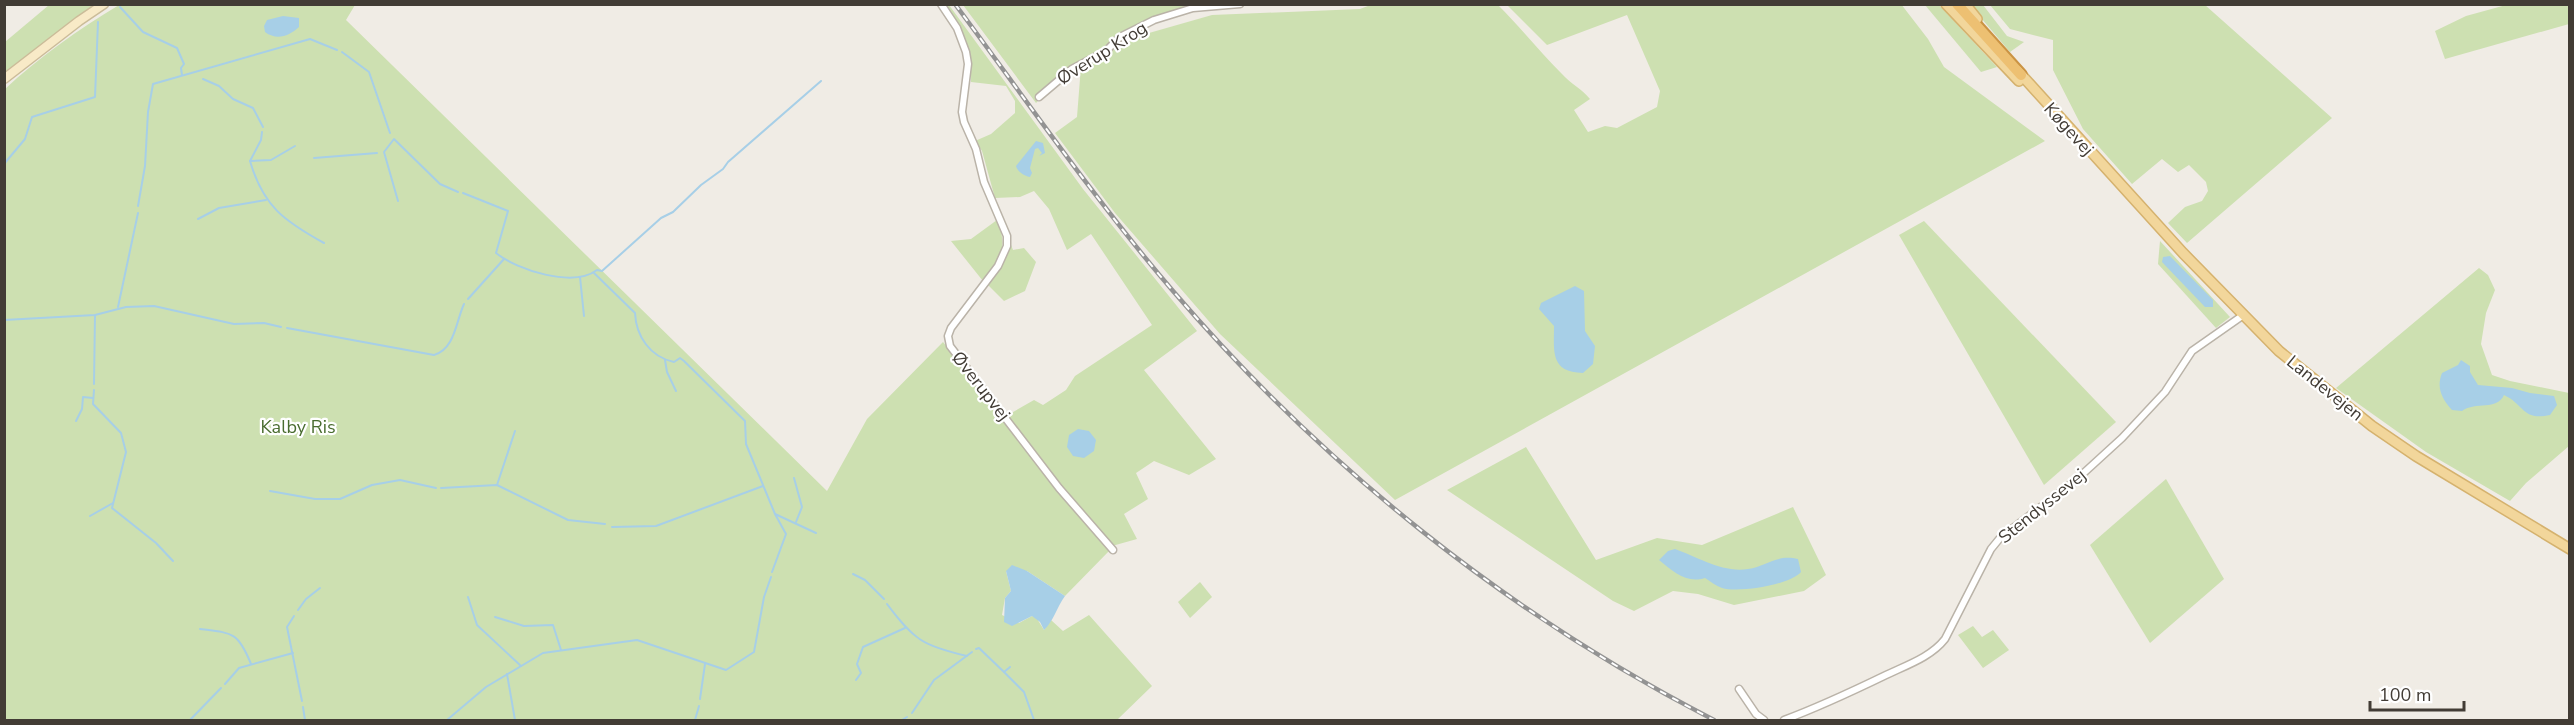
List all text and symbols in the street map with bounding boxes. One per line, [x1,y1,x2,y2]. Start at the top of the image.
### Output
street label: Øverup Krog [1052,16,1152,90]
street label: Køgevej [2039,97,2099,161]
street label: Øverupvej [946,346,1016,426]
street label: Landevejen [2282,350,2368,426]
park label: Kalby Ris [260,415,336,439]
street label: Stendyssevej [1993,463,2091,549]
scale bar [2370,674,2464,712]
text: 100 m [2379,683,2431,707]

